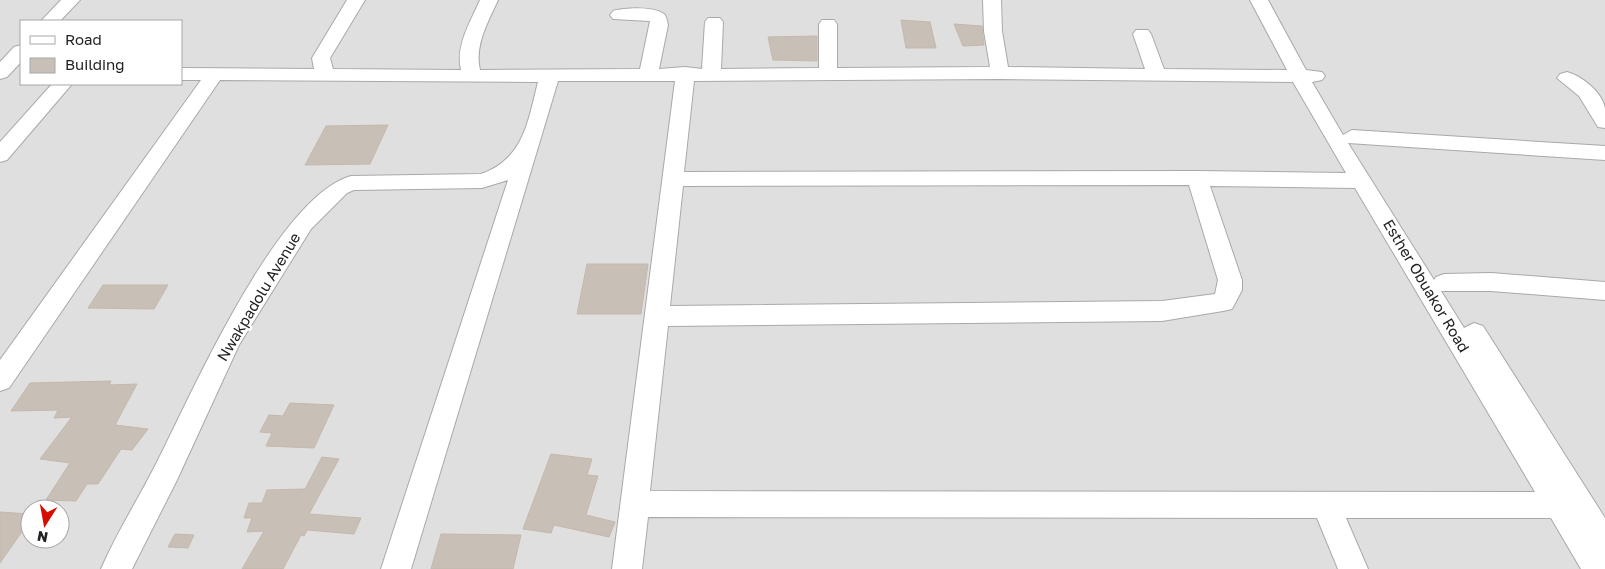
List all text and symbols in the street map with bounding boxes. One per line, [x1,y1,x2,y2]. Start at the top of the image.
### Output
legend [20,20,182,85]
text: Road [65,30,102,48]
text: Building [65,55,125,73]
street label: Esther Obuakor Road [1380,216,1474,355]
street label: Nwakpadolu Avenue [213,229,304,364]
north arrow [20,499,70,549]
text: N [36,528,49,547]

